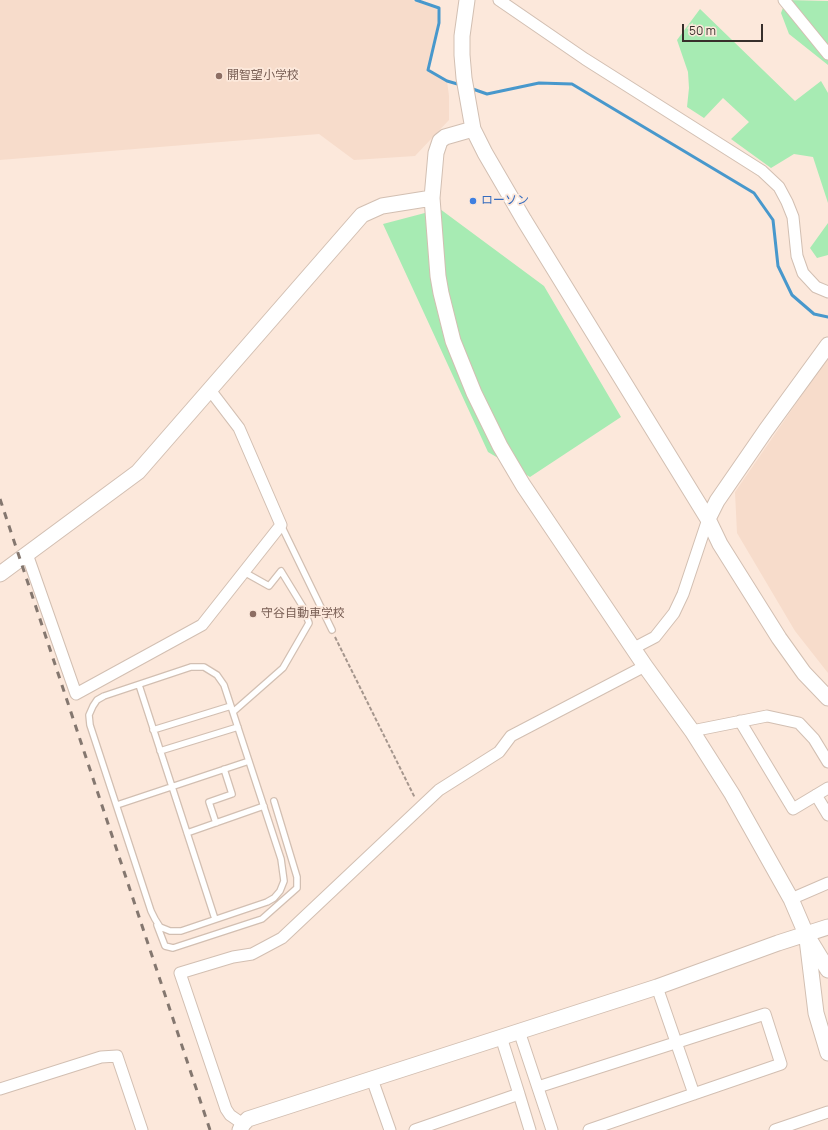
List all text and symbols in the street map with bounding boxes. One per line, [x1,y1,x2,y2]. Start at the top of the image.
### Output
scale bar [684,16,765,42]
text: 50 m [689,22,716,39]
place label: 開智望小学校 [227,69,299,83]
marker: 開智望小学校 [214,71,224,81]
place label: ローソン [481,194,529,208]
marker: ローソン [468,196,478,206]
place label: 守谷自動車学校 [261,607,345,621]
marker: 守谷自動車学校 [248,609,258,619]

